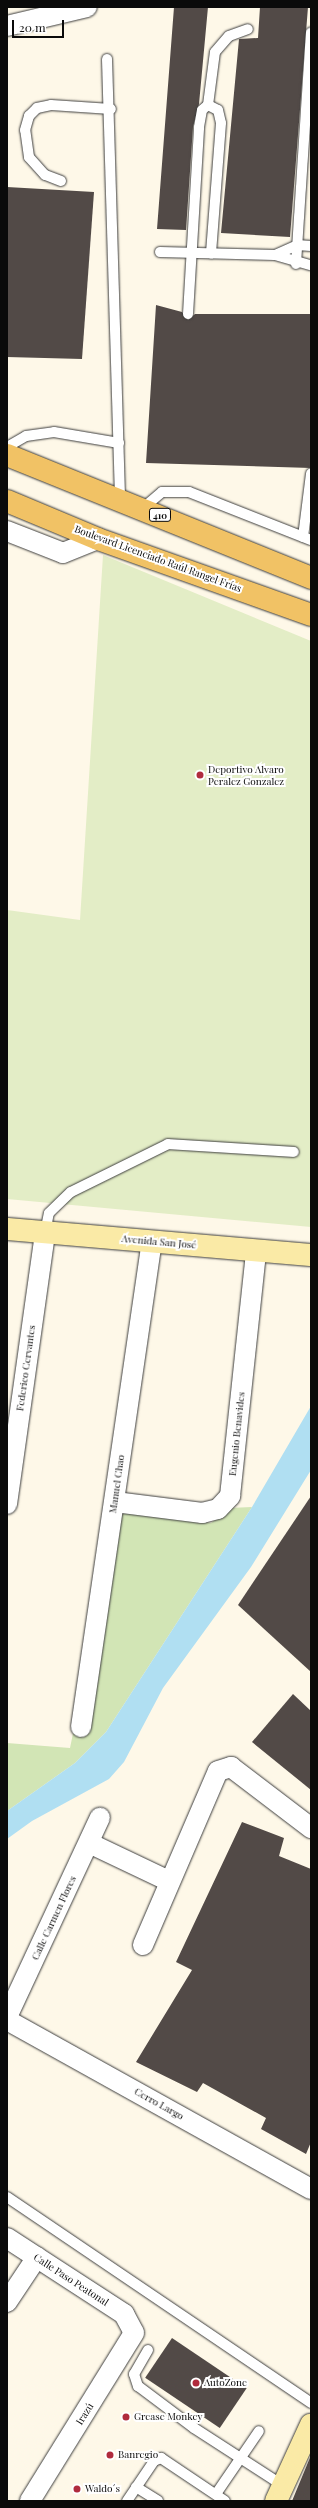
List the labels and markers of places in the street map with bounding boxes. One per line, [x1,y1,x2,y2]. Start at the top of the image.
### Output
place label: Deportivo Alvaro Peralez Gonzalez [208,763,284,786]
marker: Deportivo Alvaro Peralez Gonzalez [195,770,205,780]
place label: AutoZone [204,2377,247,2389]
marker: AutoZone [191,2378,201,2388]
place label: Grease Monkey [134,2411,203,2423]
marker: Grease Monkey [121,2412,131,2422]
place label: Banregio [118,2449,158,2461]
marker: Banregio [105,2450,115,2460]
place label: Waldo´s [85,2483,120,2495]
marker: Waldo´s [72,2484,82,2494]

